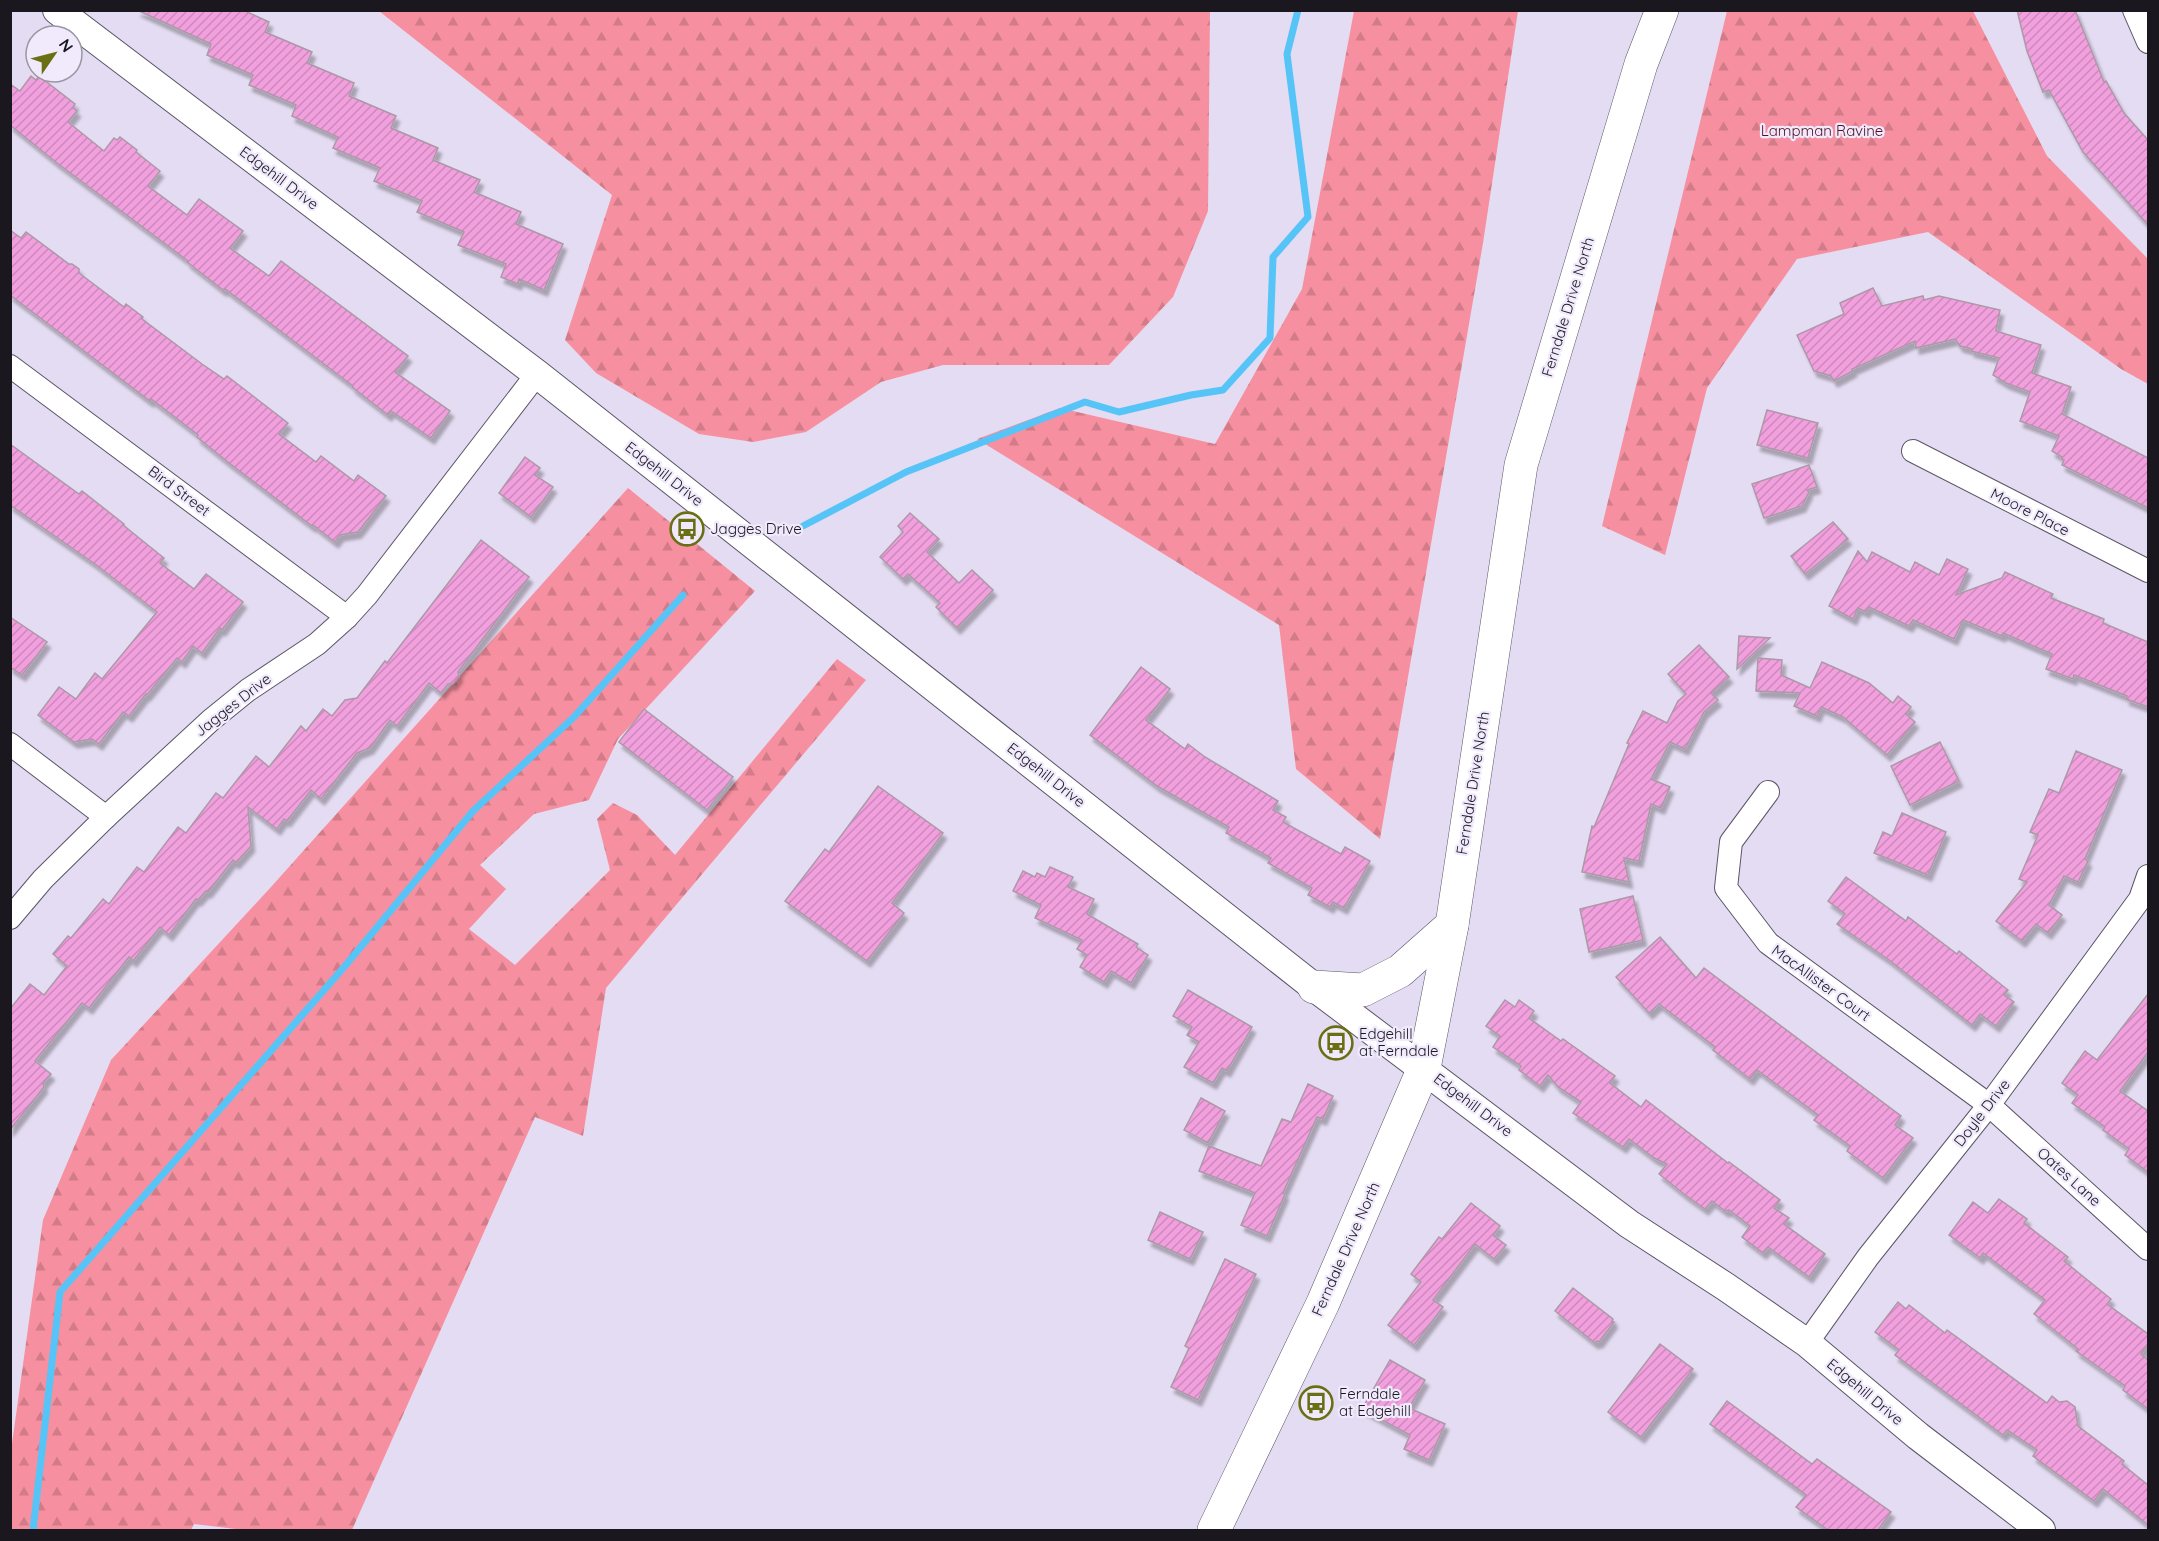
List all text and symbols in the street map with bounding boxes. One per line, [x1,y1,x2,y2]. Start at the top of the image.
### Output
north arrow [24,24,84,84]
text: N [55,35,78,56]
park label: Lampman Ravine [1761,121,1883,140]
street label: Edgehill Drive [236,142,323,213]
street label: Ferndale Drive North [1537,235,1598,379]
street label: Edgehill Drive [621,437,707,510]
street label: Bird Street [145,461,214,520]
street label: Moore Place [1987,484,2073,540]
bus stop icon: Jagges Drive [669,511,705,547]
place label: Jagges Drive [710,519,802,538]
street label: Jagges Drive [191,669,275,740]
street label: Ferndale Drive North [1452,710,1493,856]
street label: Edgehill Drive [1003,738,1089,811]
street label: MacAllister Court [1768,940,1875,1025]
place label: Edgehill at Ferndale [1359,1024,1438,1060]
bus stop icon: Edgehill at Ferndale [1318,1025,1354,1061]
street label: Edgehill Drive [1430,1069,1517,1140]
street label: Doyle Drive [1949,1075,2014,1150]
street label: Oates Lane [2033,1143,2105,1210]
street label: Ferndale Drive North [1307,1179,1384,1319]
street label: Edgehill Drive [1823,1354,1907,1429]
place label: Ferndale at Edgehill [1339,1384,1411,1420]
bus stop icon: Ferndale at Edgehill [1298,1385,1334,1421]

